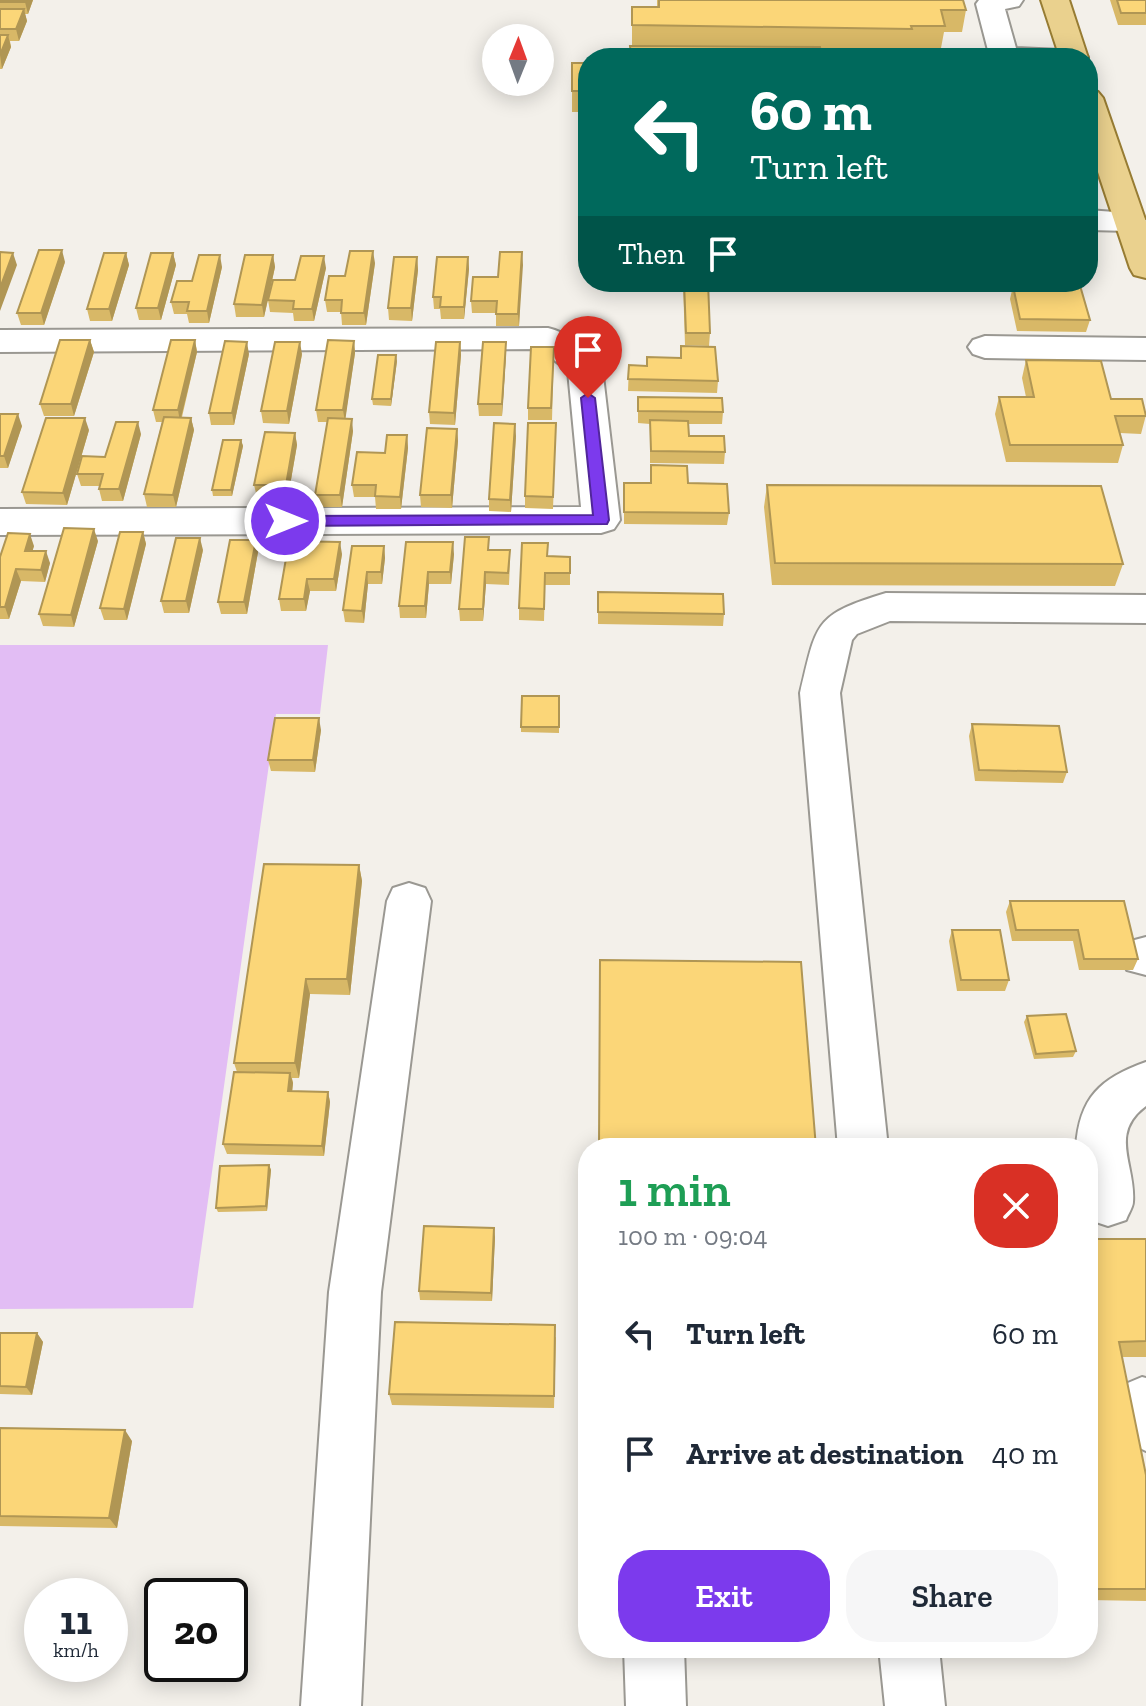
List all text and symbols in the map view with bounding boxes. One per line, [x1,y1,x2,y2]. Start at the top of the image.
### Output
north arrow [482,24,554,96]
map controls [482,24,554,96]
text: 60 m [750,77,872,144]
icon: left [618,80,722,184]
text: Turn left [750,145,888,188]
icon: arrive [701,232,745,276]
text: Then [618,236,685,272]
pin [554,316,622,398]
icon: arrive [566,328,610,372]
position arrow [243,479,327,563]
text: 1 min [618,1161,731,1218]
button: close [974,1164,1058,1248]
text: 100 m · 09:04 [618,1220,767,1252]
icon: left [618,1312,662,1356]
text: Turn left [686,1316,805,1352]
text: 60 m [992,1316,1058,1352]
icon: arrive [618,1432,662,1476]
text: Arrive at destination [686,1436,963,1472]
text: 40 m [992,1436,1058,1472]
button: Exit [618,1550,830,1642]
button: Share [846,1550,1058,1642]
speed limit sign: 20 [144,1578,248,1682]
text: 11 [60,1596,92,1644]
text: km/h [53,1638,99,1662]

